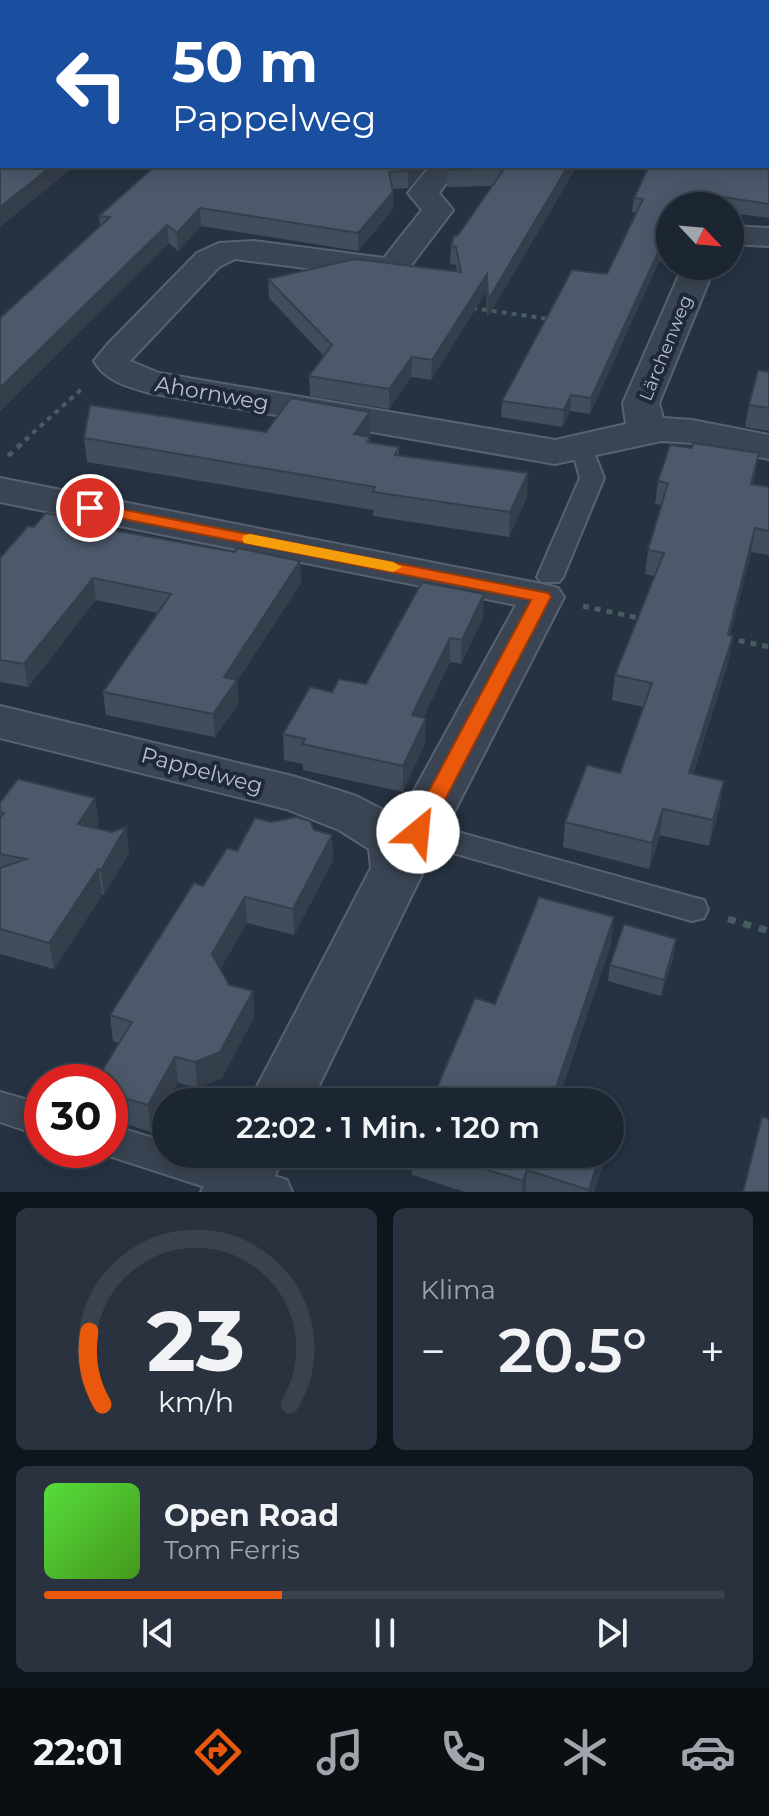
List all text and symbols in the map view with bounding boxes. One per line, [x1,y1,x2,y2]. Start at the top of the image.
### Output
text: 50 m [172,28,318,96]
icon: left [40,32,144,136]
text: Pappelweg [172,96,376,140]
north arrow [656,192,744,280]
map controls [656,192,744,280]
street label: Lärchenweg [635,292,697,404]
street label: Ahornweg [153,370,271,417]
pin [56,474,124,542]
icon: arrive [68,486,112,530]
street label: Pappelweg [138,741,266,800]
position arrow [376,790,460,874]
speed limit sign: 30 [24,1064,128,1168]
text: 22:02 · 1 Min. · 120 m [236,1109,540,1146]
text: Klima [421,1274,496,1306]
text: 23 [147,1290,245,1392]
text: 20.5° [498,1314,647,1387]
text: − [421,1324,446,1378]
text: + [700,1324,725,1378]
text: km/h [158,1384,234,1419]
text: Open Road [164,1497,339,1534]
text: Tom Ferris [164,1534,300,1566]
icon: previous [136,1611,180,1655]
icon: pause [363,1611,407,1655]
icon: next [590,1611,634,1655]
icon: directions [190,1724,246,1780]
icon: music [312,1724,368,1780]
icon: phone [435,1724,491,1780]
icon: climate [557,1724,613,1780]
icon: car [680,1724,736,1780]
text: 22:01 [33,1730,124,1774]

